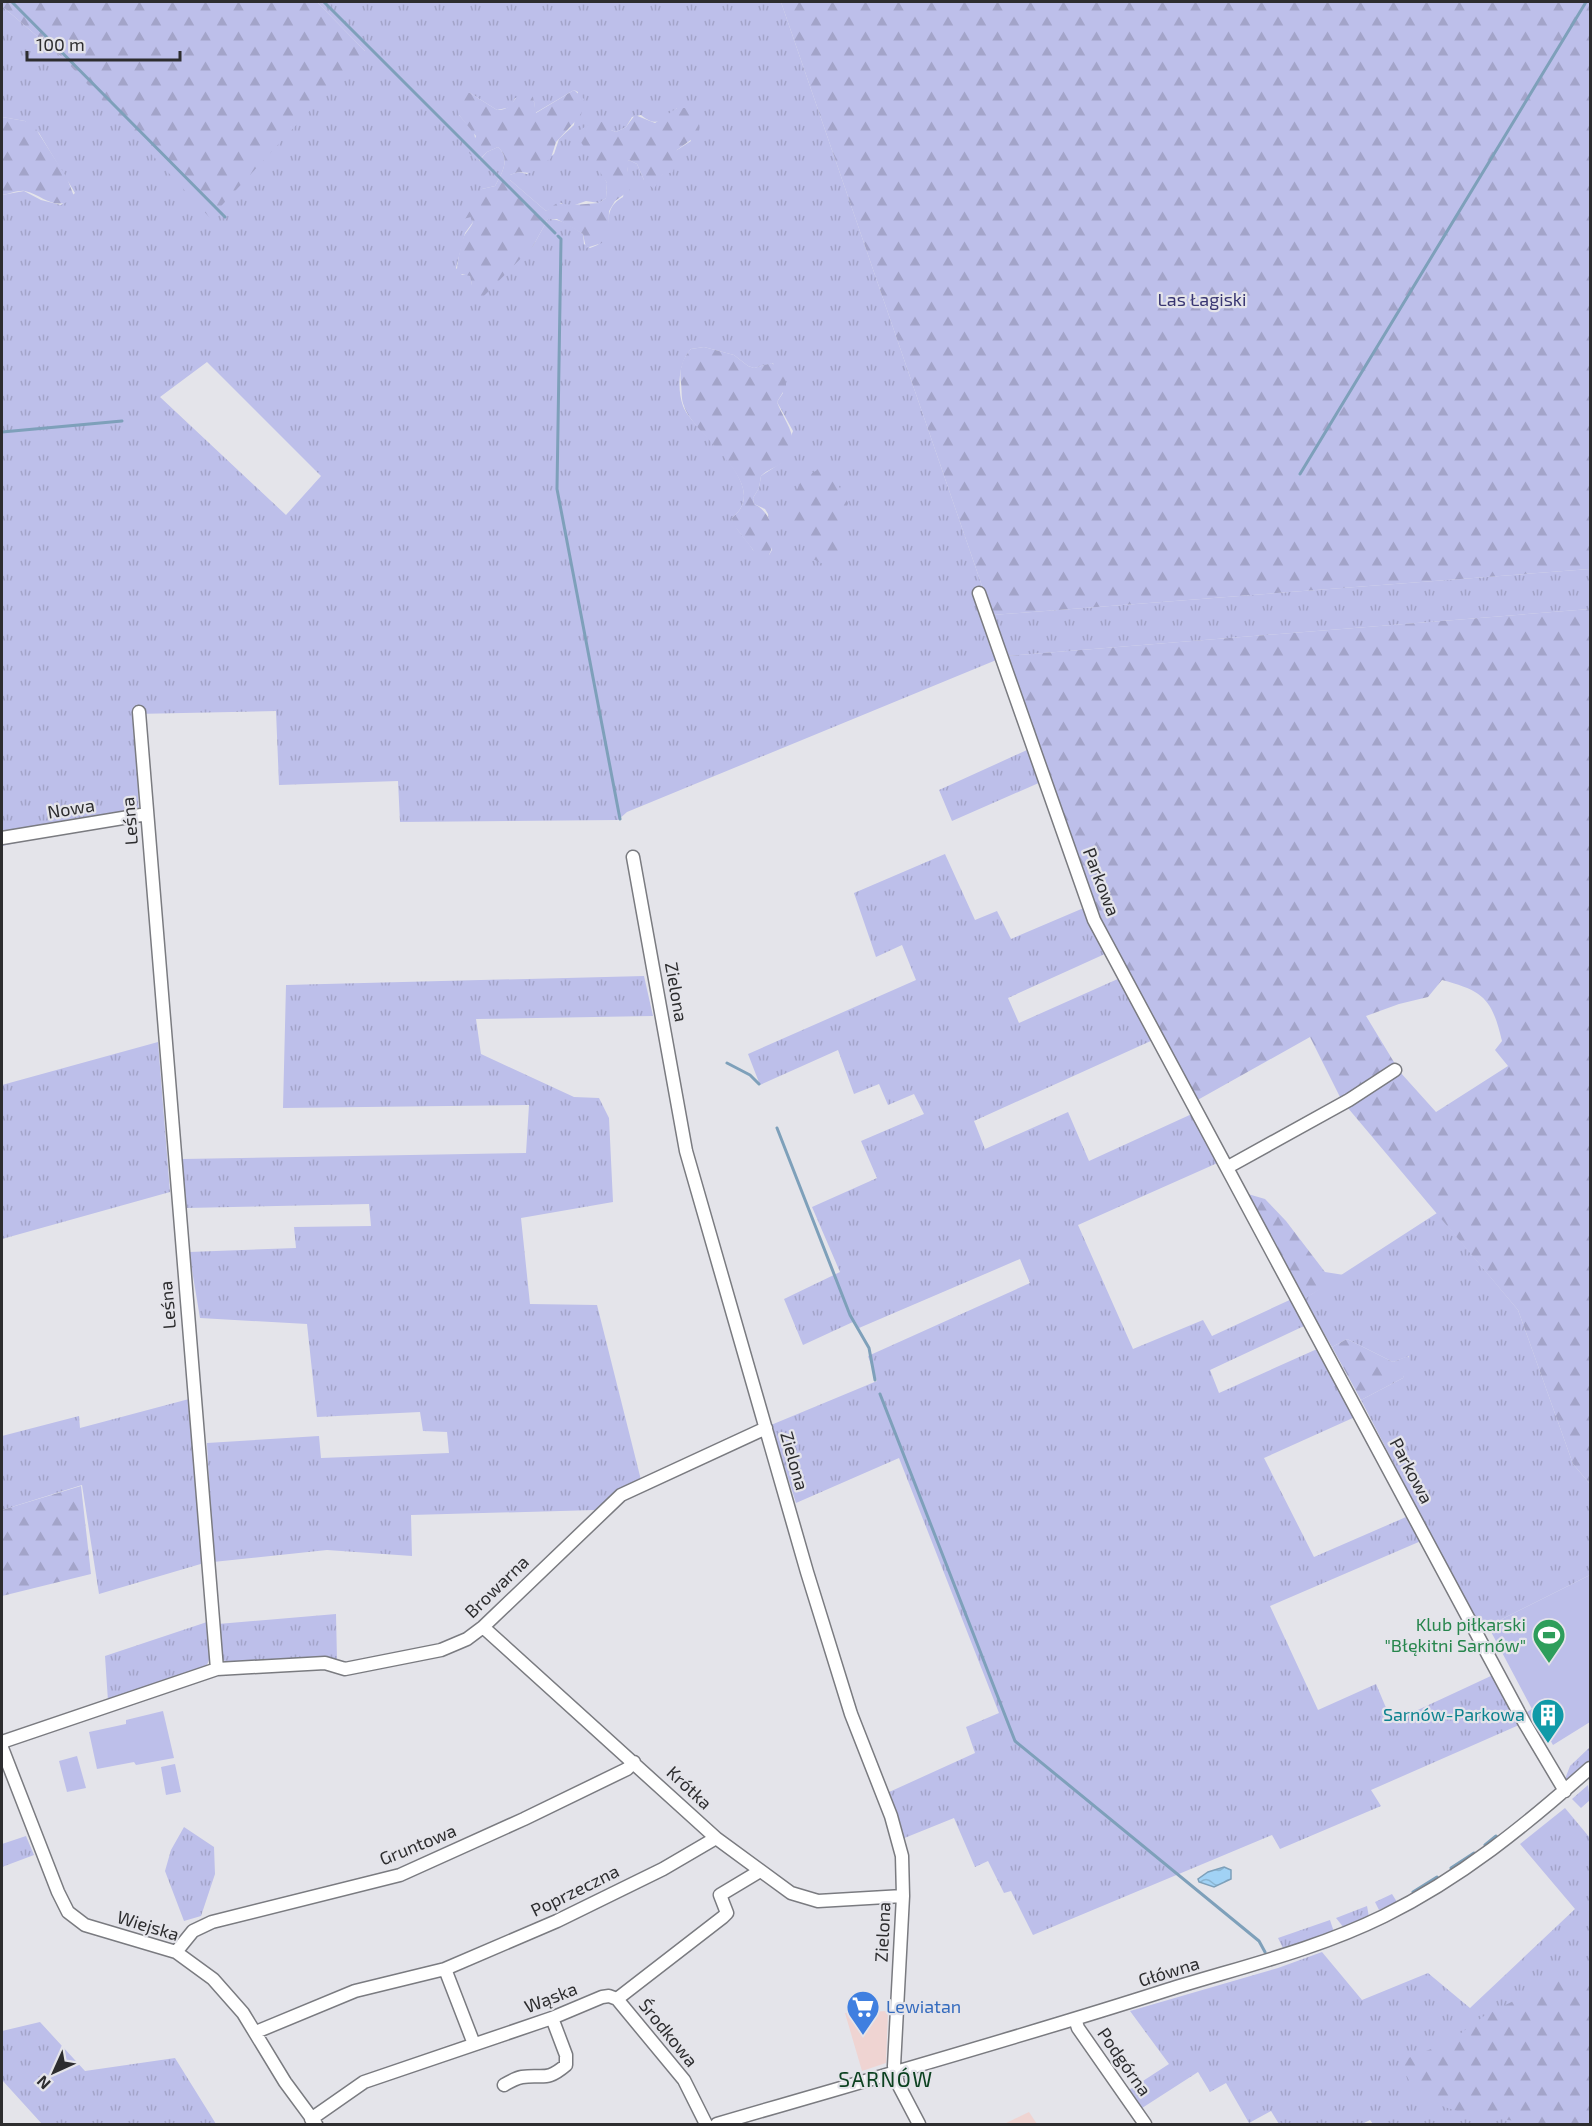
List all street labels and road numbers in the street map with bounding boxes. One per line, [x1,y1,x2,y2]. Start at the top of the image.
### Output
street label: Nowa [46,793,96,823]
street label: Leśna [116,796,142,846]
street label: Parkowa [1079,844,1125,919]
street label: Zielona [661,960,693,1023]
street label: Leśna [154,1280,180,1330]
street label: Zielona [776,1429,814,1493]
street label: Parkowa [1385,1434,1438,1507]
street label: Browarna [460,1550,533,1622]
street label: Krótka [663,1761,717,1814]
street label: Gruntowa [376,1819,459,1869]
street label: Poprzeczna [527,1859,622,1921]
street label: Zielona [869,1901,895,1963]
street label: Wiejska [115,1905,182,1945]
street label: Główna [1136,1951,1202,1991]
street label: Wąska [521,1977,580,2017]
street label: Środkowa [635,1994,703,2071]
street label: Podgórna [1093,2023,1156,2100]

